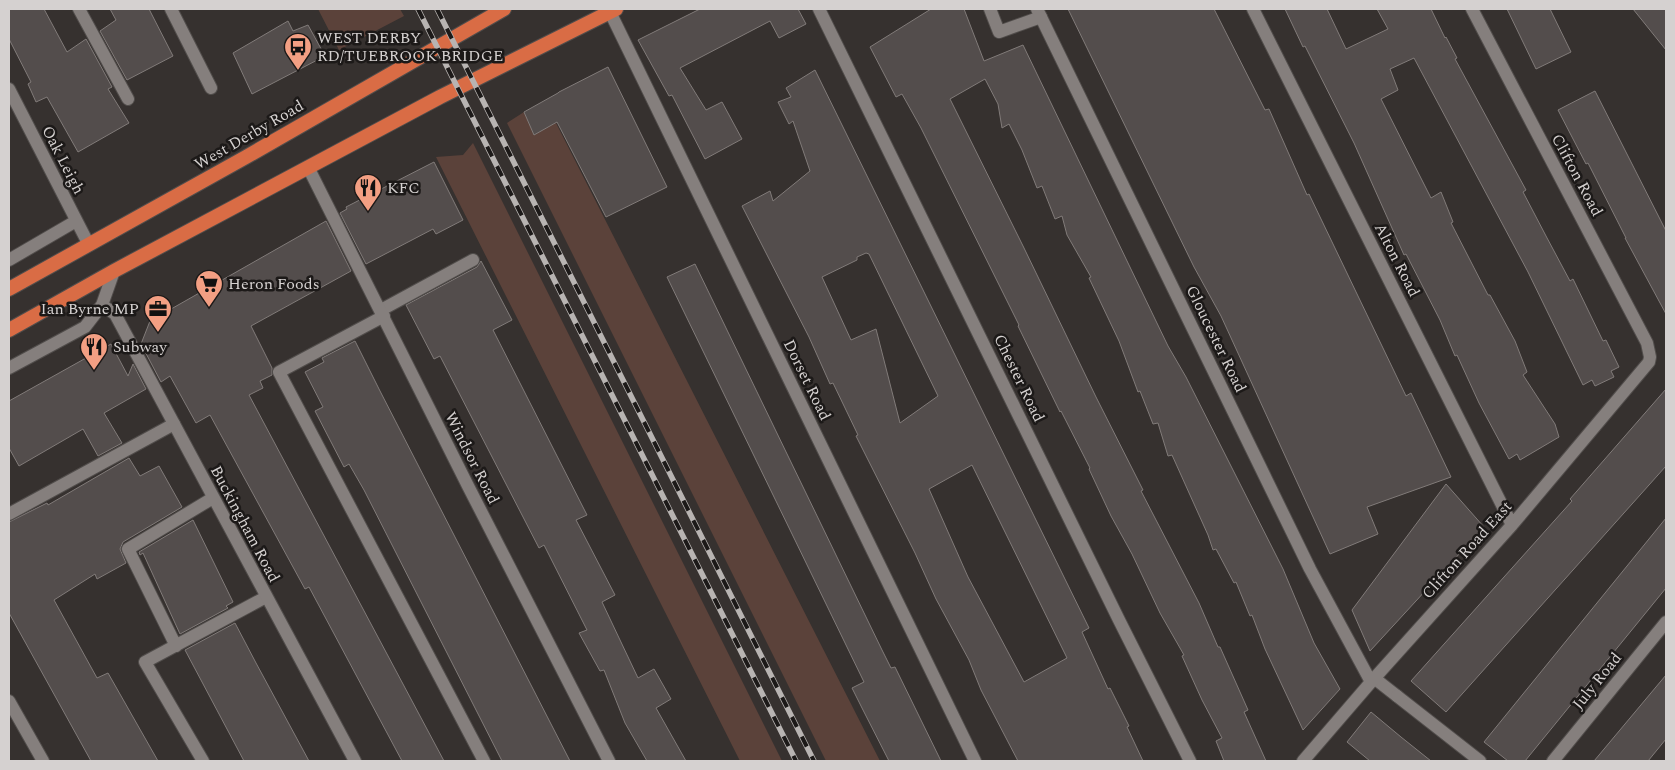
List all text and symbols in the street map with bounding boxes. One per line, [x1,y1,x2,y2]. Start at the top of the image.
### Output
place label: WEST DERBY RD/TUEBROOK BRIDGE [317,26,503,68]
bus stop icon: WEST DERBY RD/TUEBROOK BRIDGE [283,32,313,71]
street label: West Derby Road [190,94,308,176]
street label: Oak Leigh [35,121,91,199]
street label: Clifton Road [1545,129,1609,221]
restaurant icon: KFC [353,173,383,212]
place label: KFC [387,176,420,200]
street label: Alton Road [1368,219,1426,301]
supermarket icon: Heron Foods [194,269,224,308]
place label: Heron Foods [228,272,320,296]
street label: Gloucester Road [1180,281,1252,397]
office icon: Ian Byrne MP [143,294,173,333]
place label: Ian Byrne MP [40,297,139,321]
street label: Chester Road [987,330,1051,426]
restaurant icon: Subway [79,332,109,371]
place label: Subway [113,335,168,359]
street label: Dorset Road [777,335,837,425]
street label: Windsor Road [438,408,506,508]
street label: Buckingham Road [204,461,286,587]
street label: Clifton Road East [1416,495,1518,605]
street label: July Road [1566,647,1628,715]

